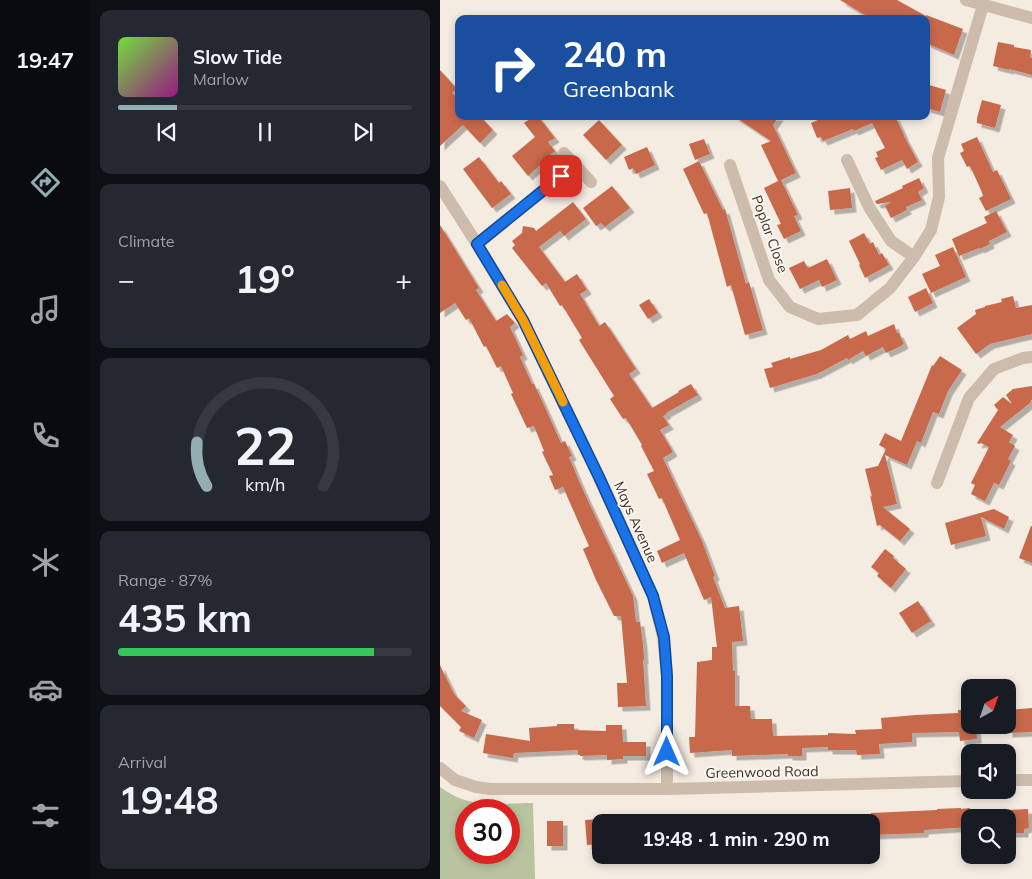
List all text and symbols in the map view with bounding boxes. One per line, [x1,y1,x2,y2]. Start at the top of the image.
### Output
text: 240 m [563,32,667,76]
icon: right [480,35,545,100]
text: Slow Tide [193,45,282,69]
text: 19:47 [16,46,74,74]
text: Marlow [193,69,249,89]
text: Greenbank [563,75,674,103]
icon: previous [153,118,181,146]
icon: pause [251,118,279,146]
icon: next [349,118,377,146]
pin [540,155,582,197]
icon: arrive [547,162,575,190]
icon: directions [28,165,63,200]
street label: Poplar Close [748,193,792,275]
text: Climate [118,231,174,251]
text: 19° [235,255,295,303]
text: − [118,262,135,297]
text: + [395,262,412,297]
icon: music [28,292,63,327]
text: 22 [234,413,296,478]
icon: phone [28,418,63,453]
text: km/h [245,473,285,495]
street label: Mays Avenue [610,479,662,565]
icon: climate [28,545,63,580]
text: Range · 87% [118,570,213,590]
text: 435 km [118,594,252,642]
icon: car [28,672,63,707]
north arrow [961,679,1016,734]
map controls [961,679,1016,864]
position arrow [640,725,692,777]
button: sound [961,744,1016,799]
text: Arrival [118,752,167,772]
street label: Greenwood Road [705,762,819,782]
text: 19:48 [118,776,219,824]
icon: filters [28,798,63,833]
speed limit sign: 30 [455,799,520,864]
button: search [961,809,1016,864]
text: 19:48 · 1 min · 290 m [642,827,830,851]

